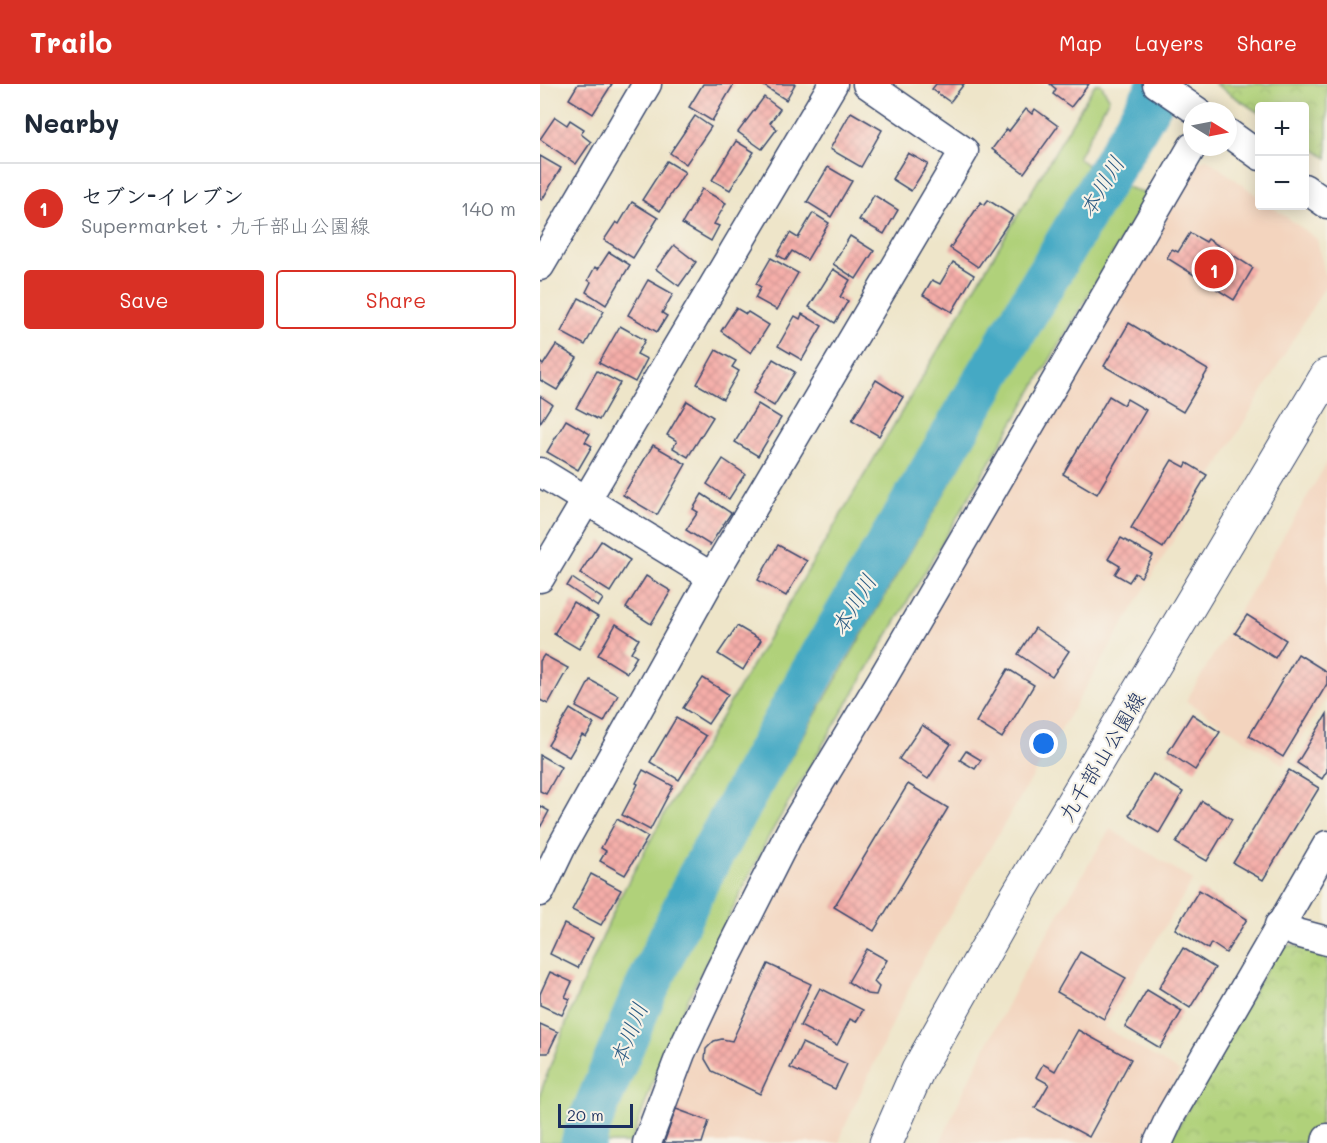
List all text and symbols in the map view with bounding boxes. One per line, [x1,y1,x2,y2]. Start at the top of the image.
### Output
text: Trailo [30,24,112,60]
text: Map [1059,29,1102,56]
text: Layers [1135,29,1204,56]
text: Share [1237,29,1297,56]
north arrow [1183,102,1237,156]
map controls [1255,102,1309,210]
button: + [1255,102,1309,156]
text: Nearby [24,106,119,140]
water label: 本川川 [1072,150,1130,222]
button: − [1255,156,1309,210]
text: セブン-イレブン [81,181,244,210]
text: 1 [39,195,48,221]
text: 140 m [461,195,516,221]
text: Supermarket · 九千部山公園線 [81,212,370,238]
pin: 1 [1194,246,1234,291]
button: Save [24,270,264,329]
button: Share [276,270,516,329]
water label: 本川川 [824,568,882,640]
street label: 九千部山公園線 [1052,686,1150,826]
your location [1029,729,1058,758]
water label: 本川川 [602,998,654,1070]
scale bar [558,1101,633,1128]
text: 20 m [567,1104,604,1125]

